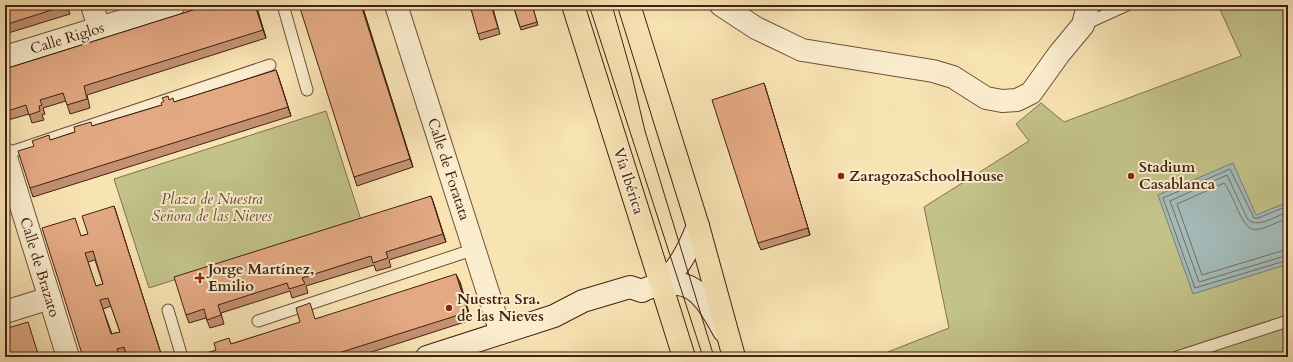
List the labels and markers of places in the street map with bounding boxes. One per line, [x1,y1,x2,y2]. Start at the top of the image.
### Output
place label: Stadium Casablanca [1139,157,1216,194]
place label: ZaragozaSchoolHouse [849,166,1004,186]
marker: ZaragozaSchoolHouse [836,171,846,181]
marker: Stadium Casablanca [1126,171,1136,181]
place label: Jorge Martínez, Emilio [206,259,314,296]
marker: Jorge Martínez, Emilio [195,273,205,283]
place label: Nuestra Sra. de las Nieves [457,289,544,326]
marker: Nuestra Sra. de las Nieves [444,303,454,313]

